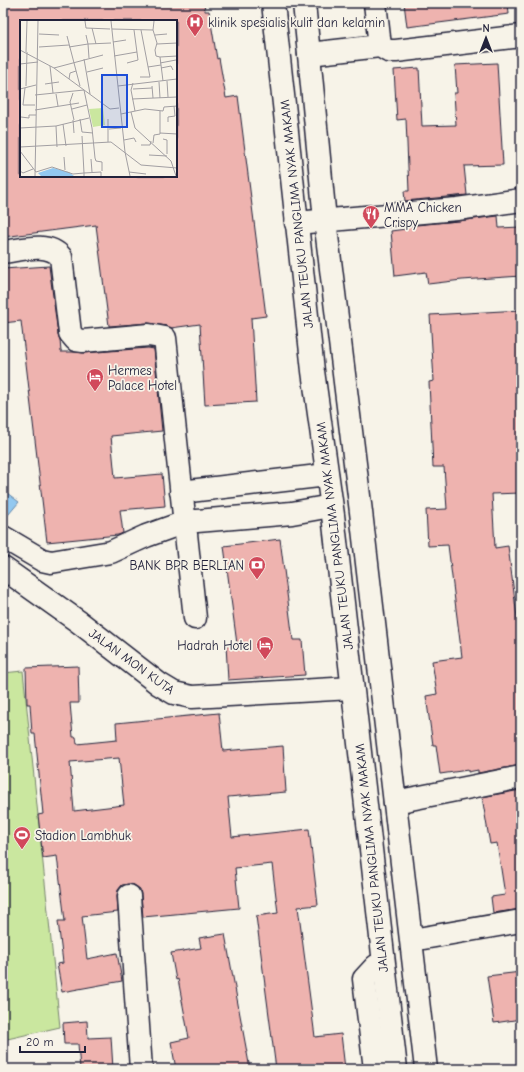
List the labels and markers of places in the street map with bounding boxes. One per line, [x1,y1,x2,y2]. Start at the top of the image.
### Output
hospital icon: klinik spesialis kulit dan kelamin [185,12,205,37]
place label: klinik spesialis kulit dan kelamin [208,15,385,30]
place label: MMA Chicken Crispy [384,200,462,230]
restaurant icon: MMA Chicken Crispy [361,204,381,229]
place label: Hermes Palace Hotel [108,363,177,393]
hotel icon: Hermes Palace Hotel [85,367,105,392]
bank icon: BANK BPR BERLIAN [247,555,267,580]
place label: BANK BPR BERLIAN [129,558,244,573]
hotel icon: Hadrah Hotel [255,635,275,660]
place label: Hadrah Hotel [177,638,252,653]
sports icon: Stadion Lambhuk [12,825,32,850]
place label: Stadion Lambhuk [35,828,132,843]

